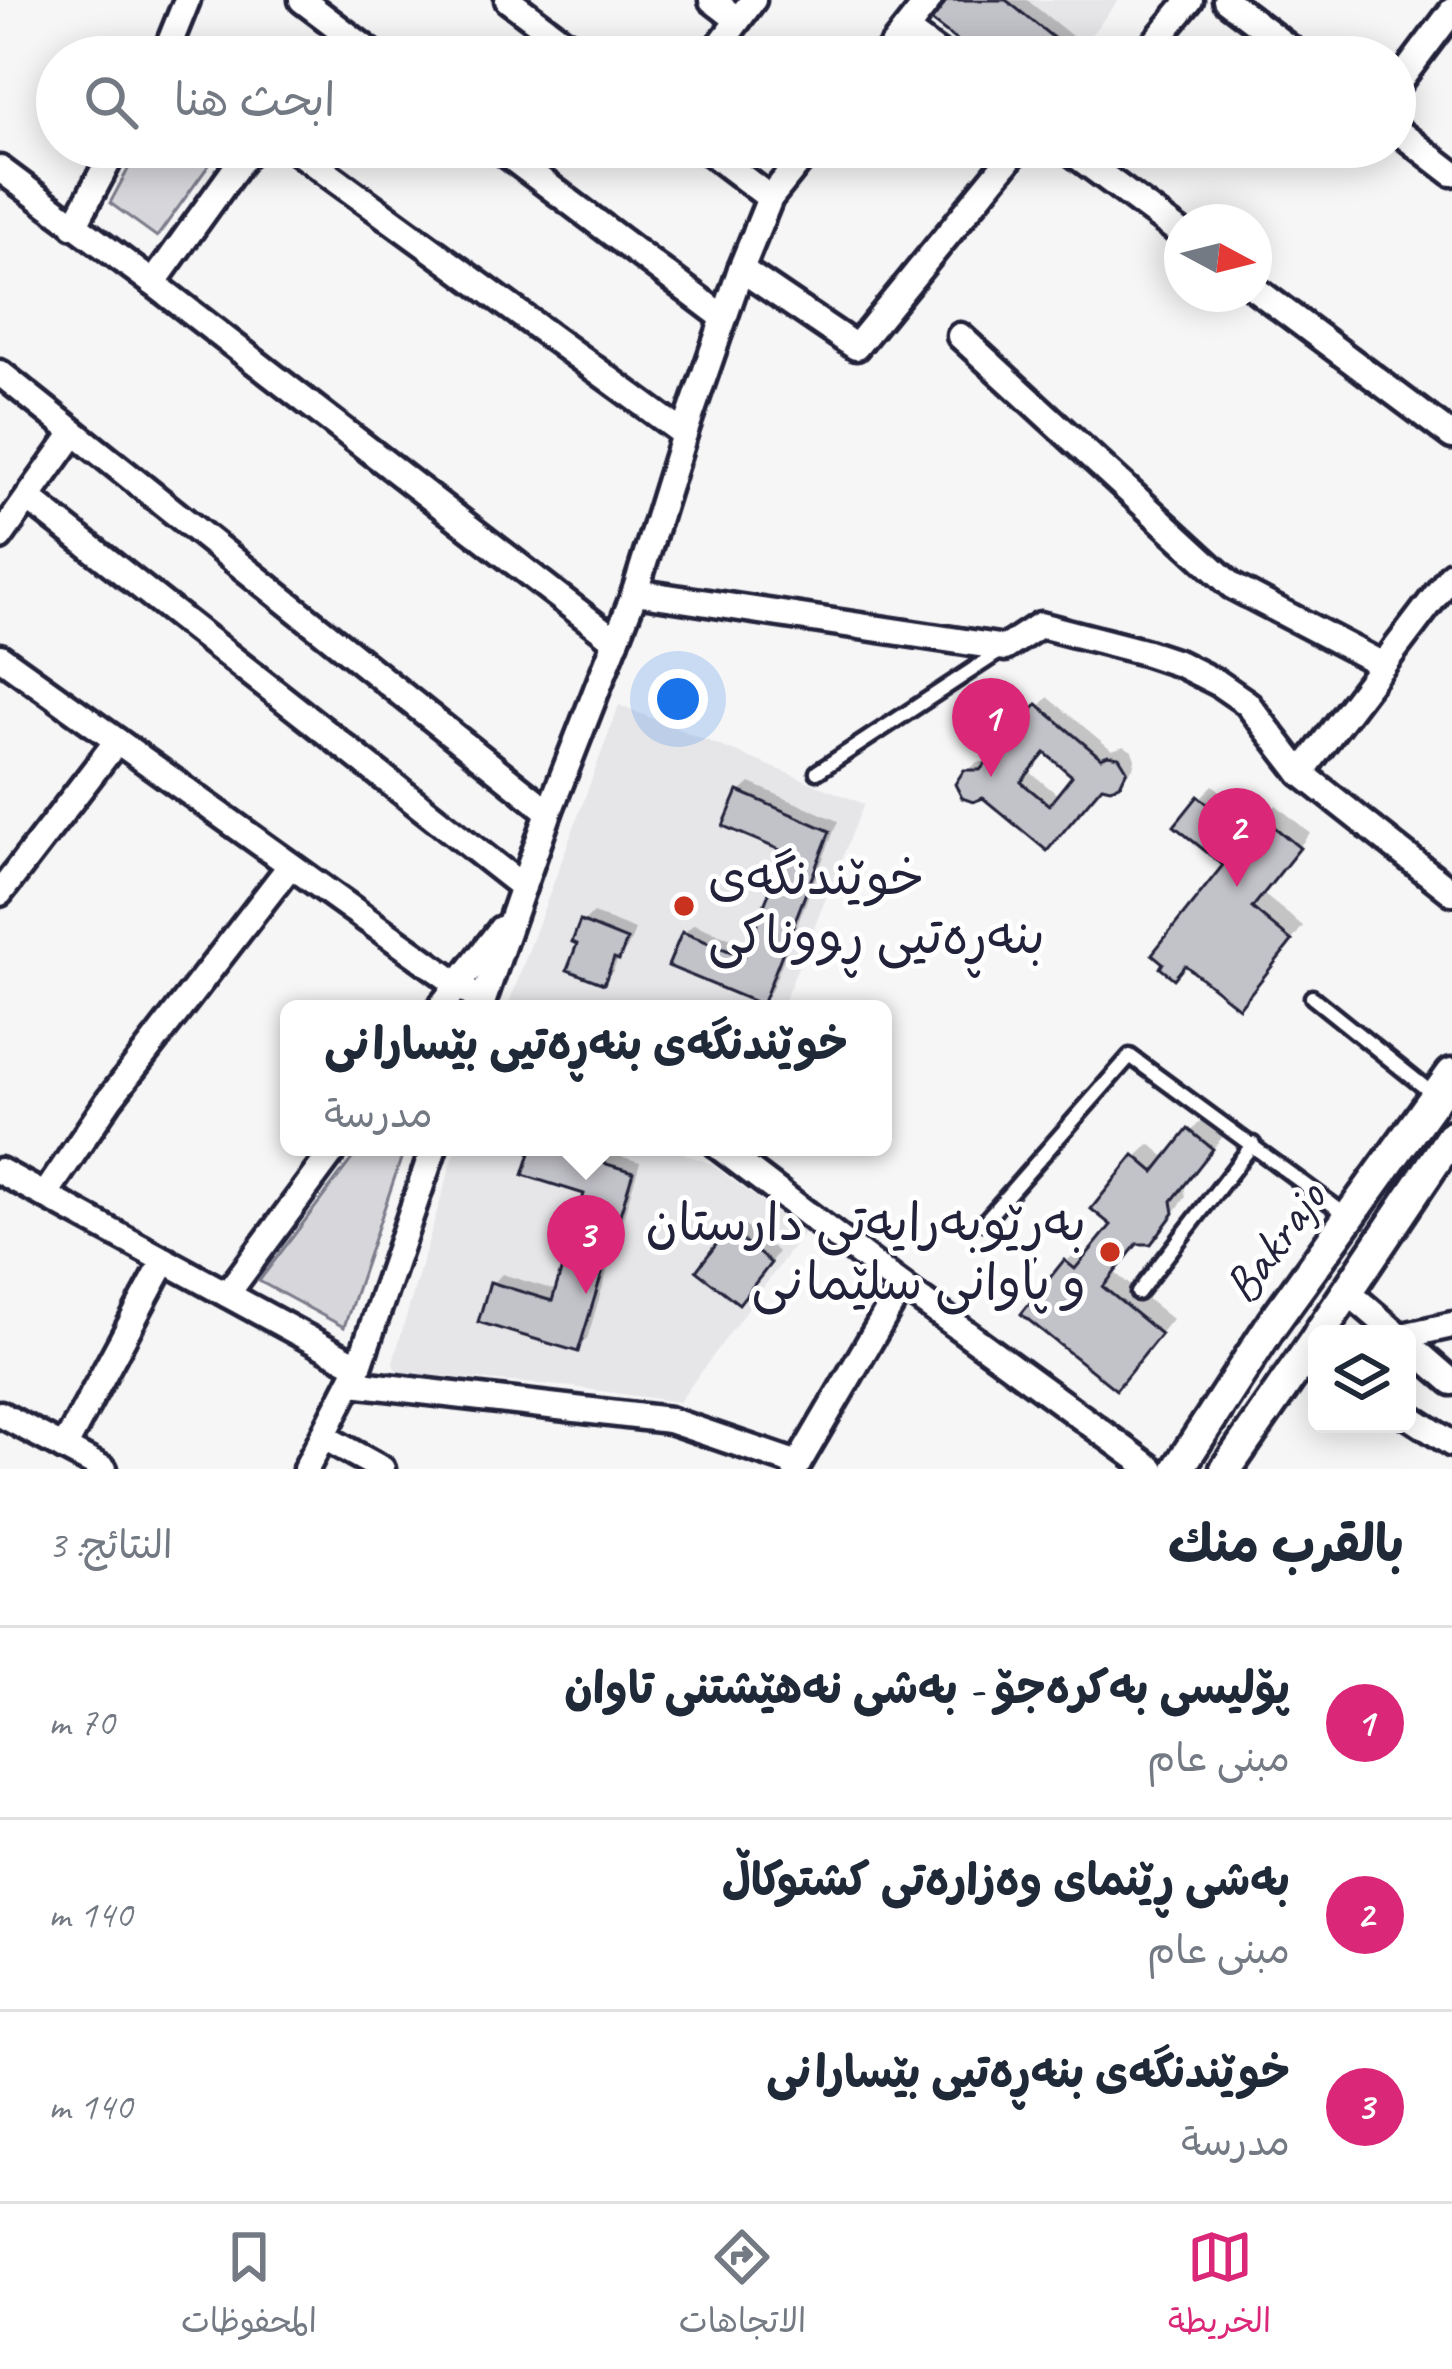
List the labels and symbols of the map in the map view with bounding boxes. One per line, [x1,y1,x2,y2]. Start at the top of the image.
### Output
north arrow [1164,204,1272,312]
your location [648,669,708,729]
pin: 1 [952,678,1030,777]
pin: 2 [1198,788,1276,887]
place label: خوێندنگەی بنەڕەتیی ڕووناکی [708,845,1045,978]
marker: خوێندنگەی بنەڕەتیی ڕووناکی [671,893,697,919]
street label: Bakrajo [1209,1166,1341,1315]
place label: بەڕێوبەرایەتی دارستان و پاوانی سلێمانی [646,1191,1086,1315]
pin: 3 [547,1195,625,1294]
marker: بەڕێوبەرایەتی دارستان و پاوانی سلێمانی [1097,1239,1123,1265]

